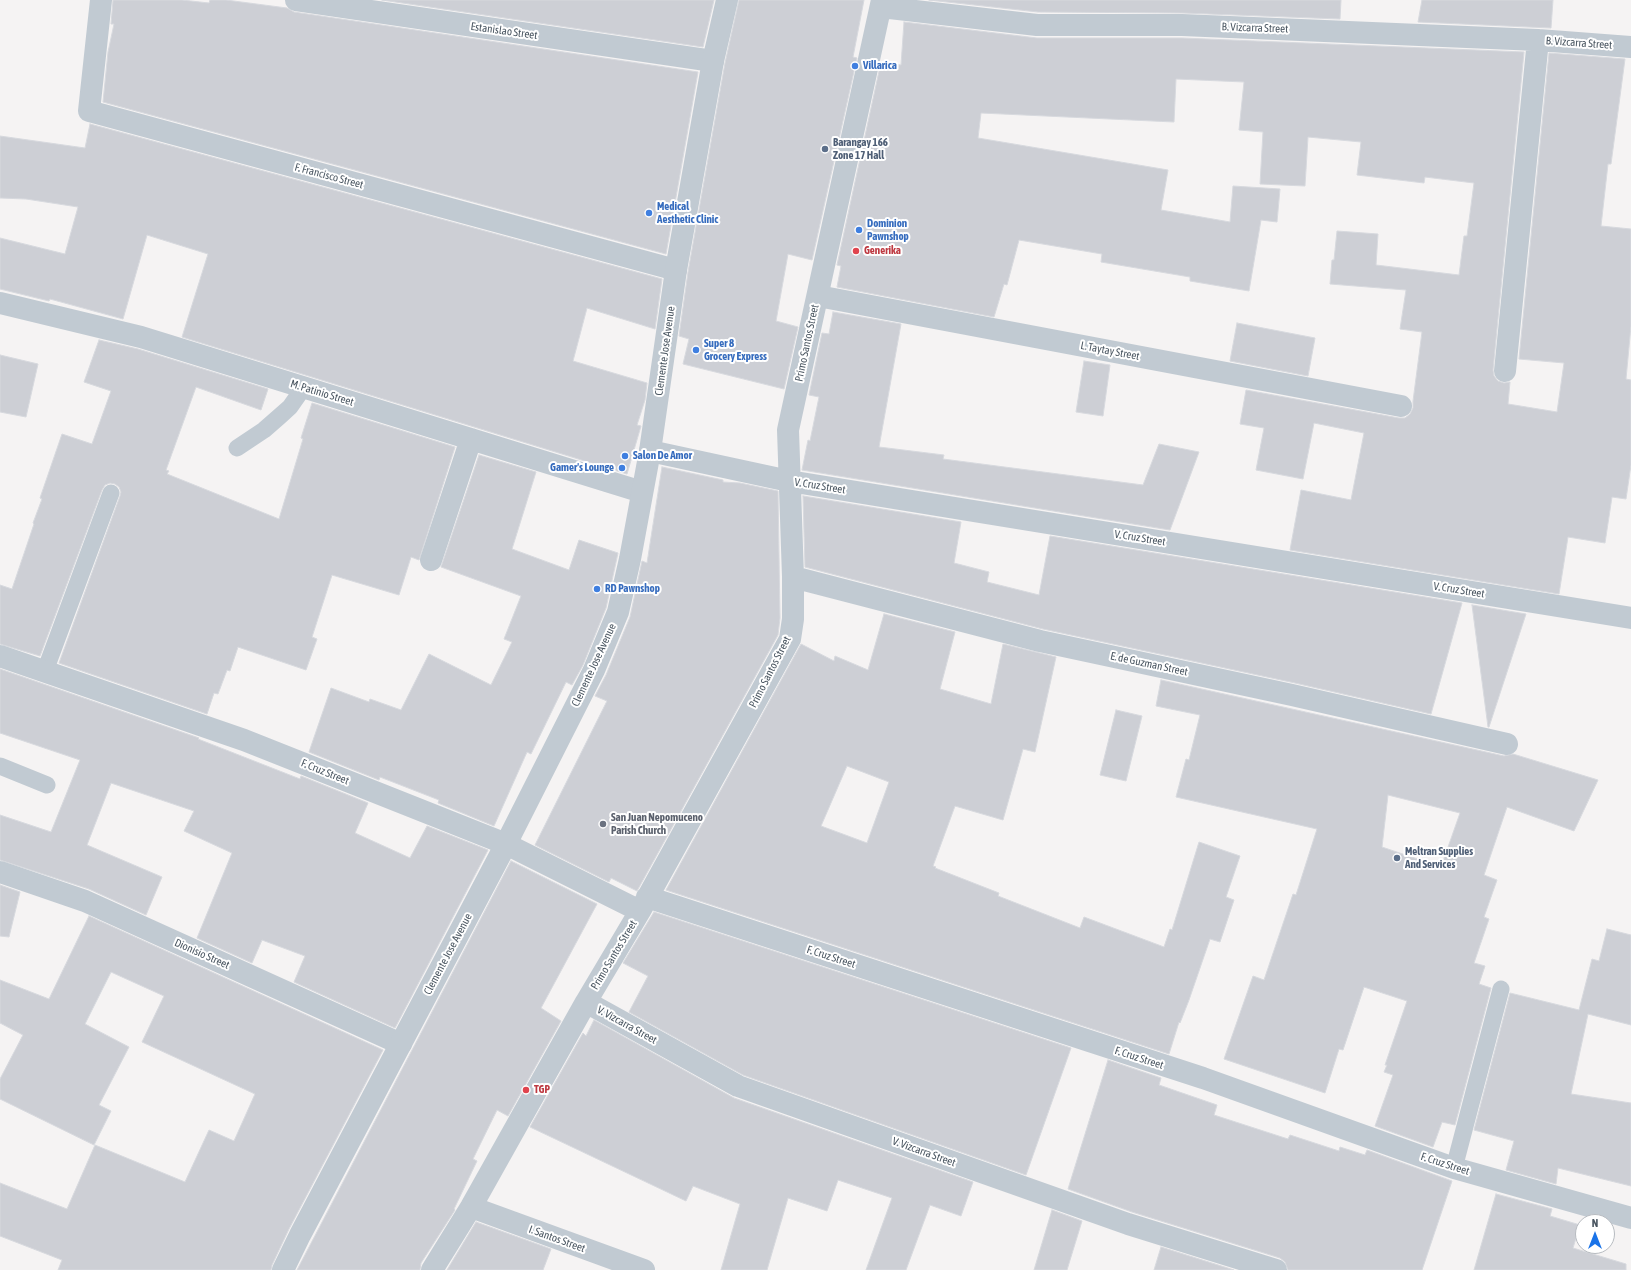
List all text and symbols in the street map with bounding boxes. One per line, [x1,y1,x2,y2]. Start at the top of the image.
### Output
street label: Estanislao Street [470,20,538,42]
street label: B. Vizcarra Street [1221,20,1289,36]
street label: B. Vizcarra Street [1545,34,1613,52]
place label: Villarica [863,59,897,73]
marker: Villarica [850,61,860,71]
place label: Barangay 166 Zone 17 Hall [833,136,888,162]
marker: Barangay 166 Zone 17 Hall [820,144,830,154]
street label: F. Francisco Street [293,161,365,191]
place label: Medical Aesthetic Clinic [657,200,718,226]
marker: Medical Aesthetic Clinic [644,208,654,218]
place label: Dominion Pawnshop [867,217,909,243]
marker: Dominion Pawnshop [854,225,864,235]
place label: Generika [864,244,901,258]
marker: Generika [851,246,861,256]
street label: Primo Santos Street [792,303,822,383]
street label: Clemente Jose Avenue [652,305,678,397]
place label: Super 8 Grocery Express [704,337,767,363]
street label: L. Taytay Street [1079,339,1141,363]
marker: Super 8 Grocery Express [691,345,701,355]
street label: M. Patinio Street [289,377,355,409]
place label: Salon De Amor [633,449,692,463]
marker: Salon De Amor [620,451,630,461]
place label: Gamer's Lounge [550,461,614,475]
marker: Gamer's Lounge [617,463,627,473]
street label: V. Cruz Street [794,475,846,497]
street label: V. Cruz Street [1114,527,1166,549]
street label: V. Cruz Street [1433,579,1485,601]
place label: RD Pawnshop [605,582,660,596]
marker: RD Pawnshop [592,584,602,594]
street label: Clemente Jose Avenue [569,621,619,709]
street label: Primo Santos Street [746,634,794,710]
street label: E. de Guzman Street [1109,649,1189,679]
street label: F. Cruz Street [299,756,351,788]
place label: San Juan Nepomuceno Parish Church [611,811,703,837]
marker: San Juan Nepomuceno Parish Church [598,819,608,829]
place label: Meltran Supplies And Services [1405,845,1473,871]
marker: Meltran Supplies And Services [1392,853,1402,863]
street label: Clemente Jose Avenue [421,911,475,997]
street label: Primo Santos Street [588,918,640,992]
street label: Dionisio Street [172,936,232,972]
street label: F. Cruz Street [805,943,857,971]
street label: V. Vizcarra Street [595,1003,659,1047]
street label: F. Cruz Street [1113,1044,1165,1072]
place label: TGP [534,1083,550,1097]
marker: TGP [521,1085,531,1095]
street label: V. Vizcarra Street [891,1134,957,1170]
street label: F. Cruz Street [1419,1150,1471,1178]
north arrow [1575,1214,1615,1254]
text: N [1592,1217,1598,1229]
street label: I. Santos Street [527,1223,587,1255]

